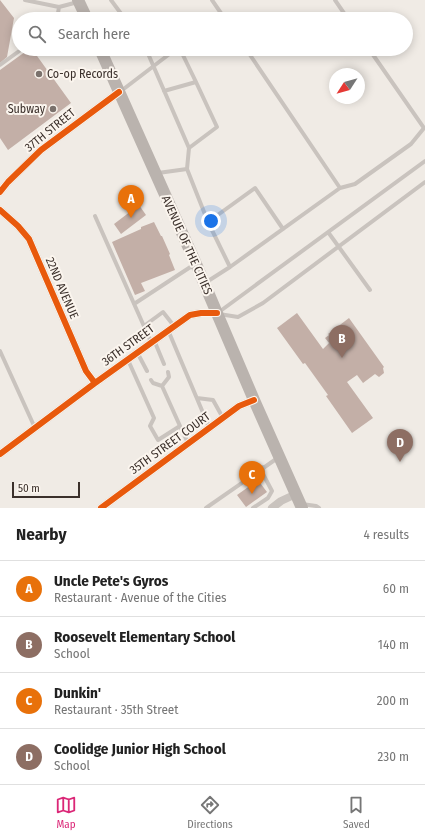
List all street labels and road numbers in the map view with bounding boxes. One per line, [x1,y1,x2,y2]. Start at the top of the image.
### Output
street label: 37TH STREET [22,105,78,154]
street label: AVENUE OF THE CITIES [159,193,215,297]
street label: 22ND AVENUE [43,255,81,321]
street label: 36TH STREET [99,321,157,369]
street label: 35TH STREET COURT [127,409,213,477]

